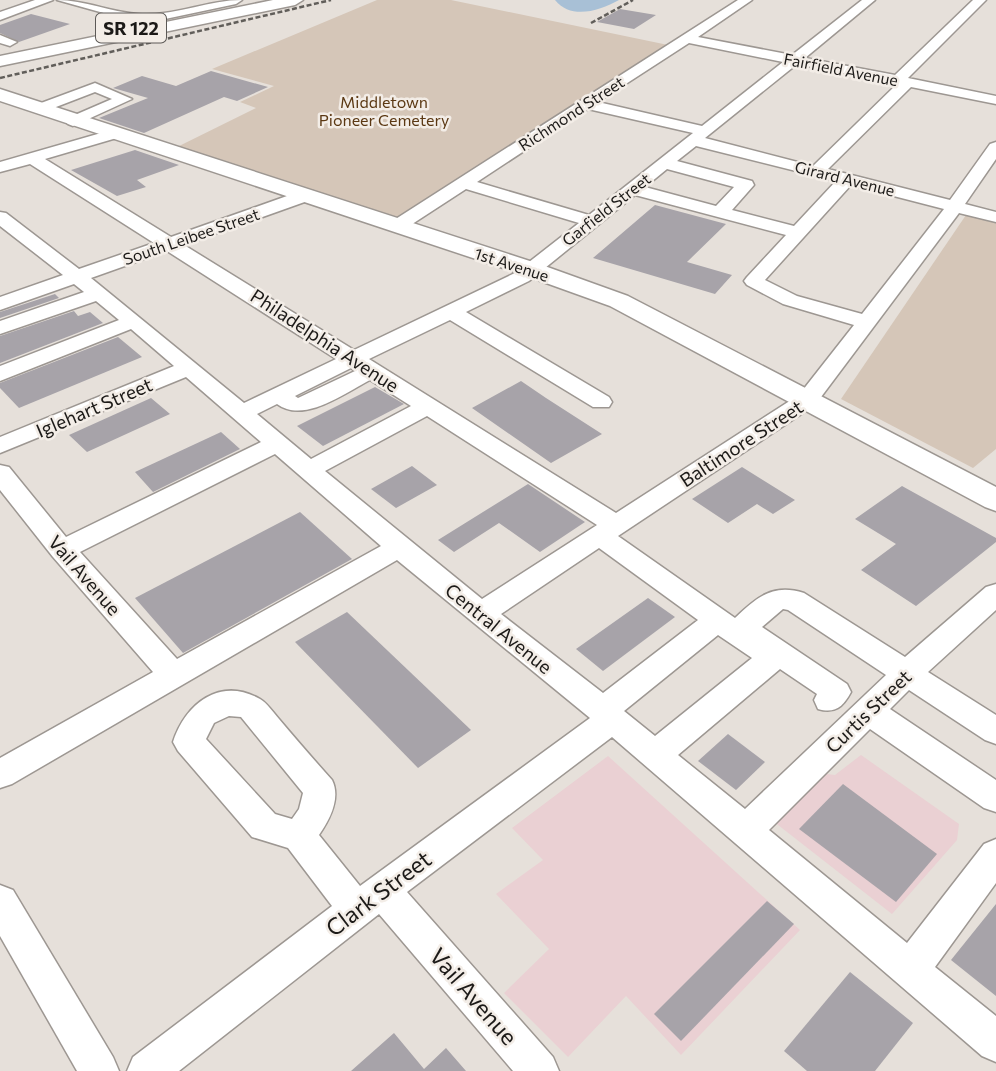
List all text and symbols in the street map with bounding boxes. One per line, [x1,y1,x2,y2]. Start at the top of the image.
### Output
road number: SR 122 [96,13,166,42]
street label: Fairfield Avenue [782,49,900,89]
street label: Richmond Street [515,72,628,154]
park label: Middletown Pioneer Cemetery [319,92,449,129]
street label: Girard Avenue [793,156,897,200]
street label: Garfield Street [558,168,654,249]
street label: South Leibee Street [120,204,262,268]
street label: 1st Avenue [472,243,552,285]
street label: Philadelphia Avenue [247,283,403,397]
street label: Iglehart Street [32,372,156,442]
street label: Baltimore Street [675,395,807,491]
street label: Vail Avenue [44,530,126,620]
street label: Central Avenue [441,578,557,678]
street label: Curtis Street [820,664,916,757]
street label: Clark Street [320,844,436,942]
street label: Vail Avenue [424,942,524,1050]

